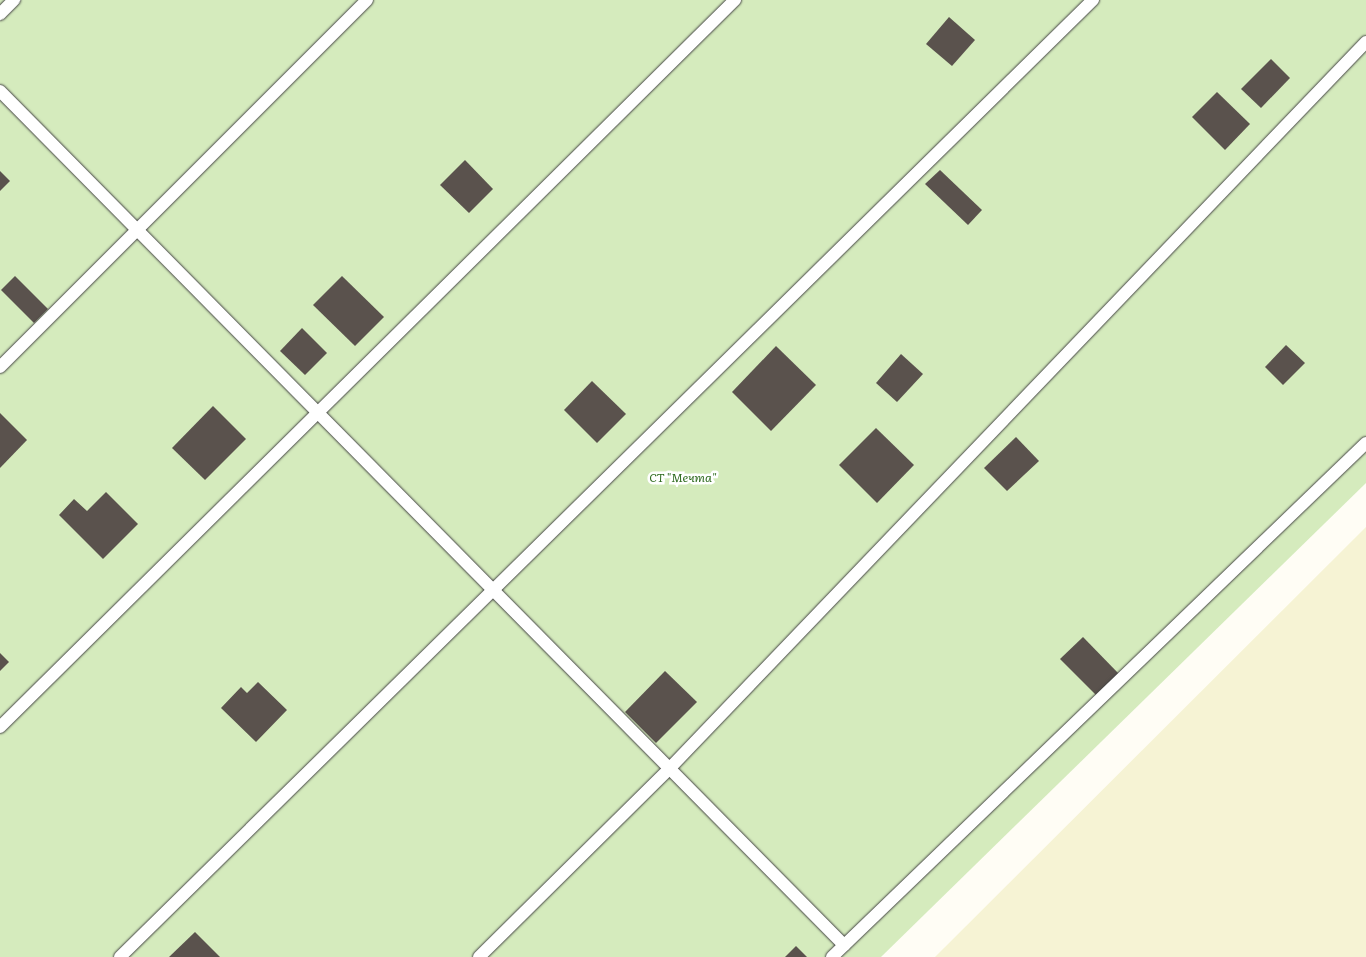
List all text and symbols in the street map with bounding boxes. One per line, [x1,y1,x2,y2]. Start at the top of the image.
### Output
park label: СТ "Мечта" [649,471,717,485]

